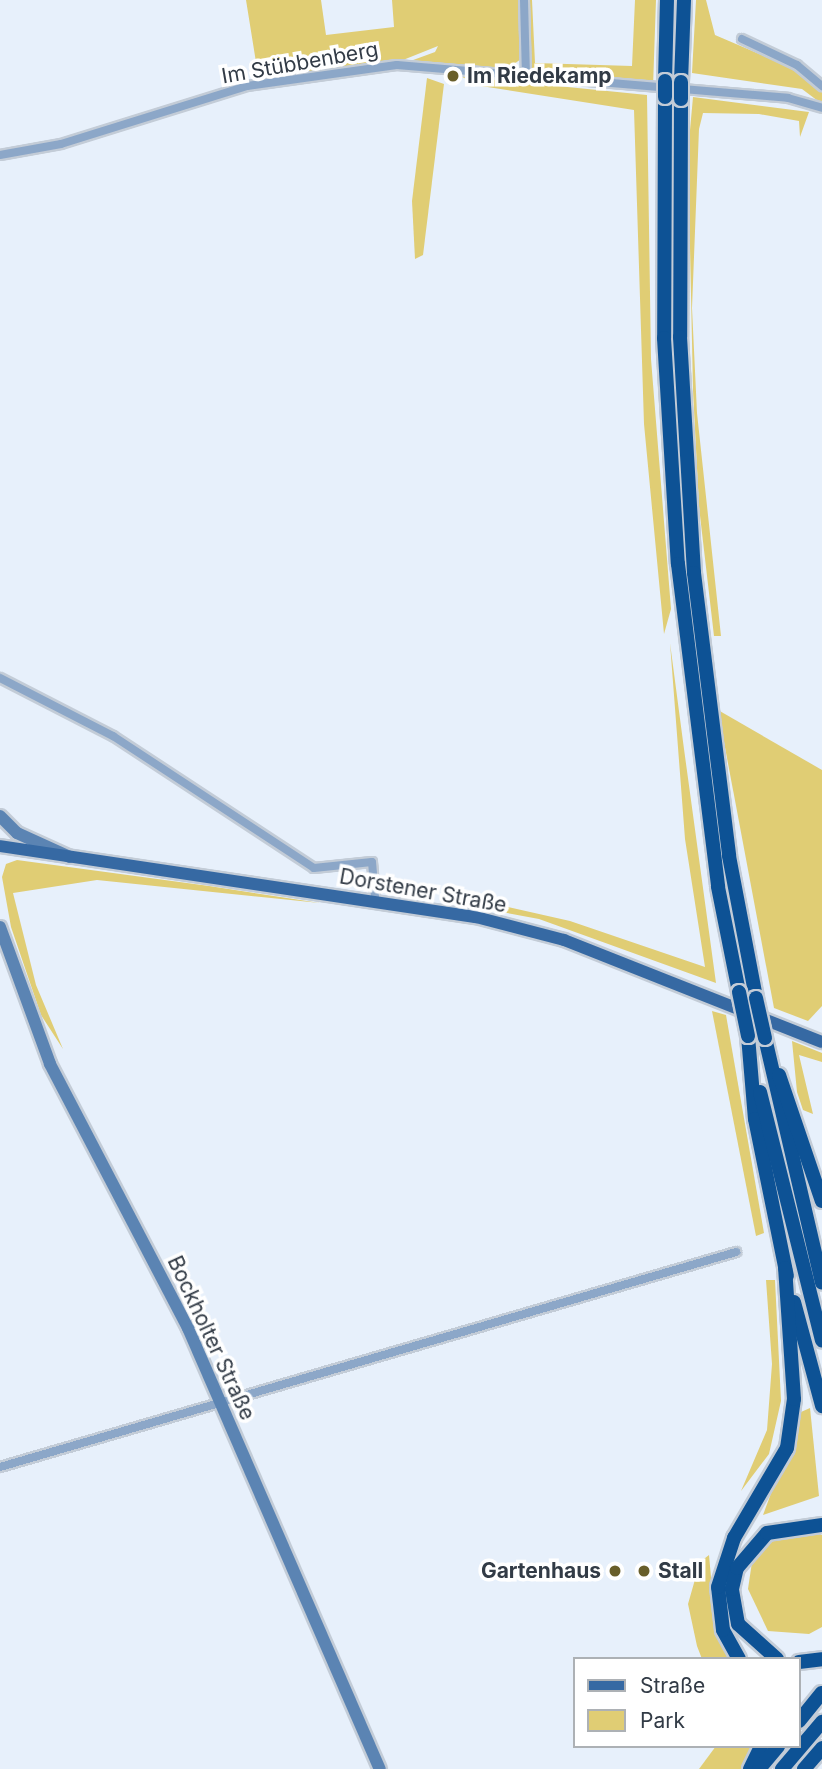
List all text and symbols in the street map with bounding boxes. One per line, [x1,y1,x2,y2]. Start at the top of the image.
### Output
street label: Im Stübbenberg [220,37,380,89]
place label: Im Riedekamp [467,63,612,89]
marker: Im Riedekamp [445,68,461,84]
street label: Dorstener Straße [337,864,509,918]
street label: Bockholter Straße [162,1252,260,1424]
place label: Gartenhaus [481,1558,601,1584]
place label: Stall [658,1558,703,1584]
marker: Gartenhaus [607,1563,623,1579]
marker: Stall [636,1563,652,1579]
legend [574,1657,801,1748]
text: Straße [640,1673,705,1698]
text: Park [640,1708,685,1733]

